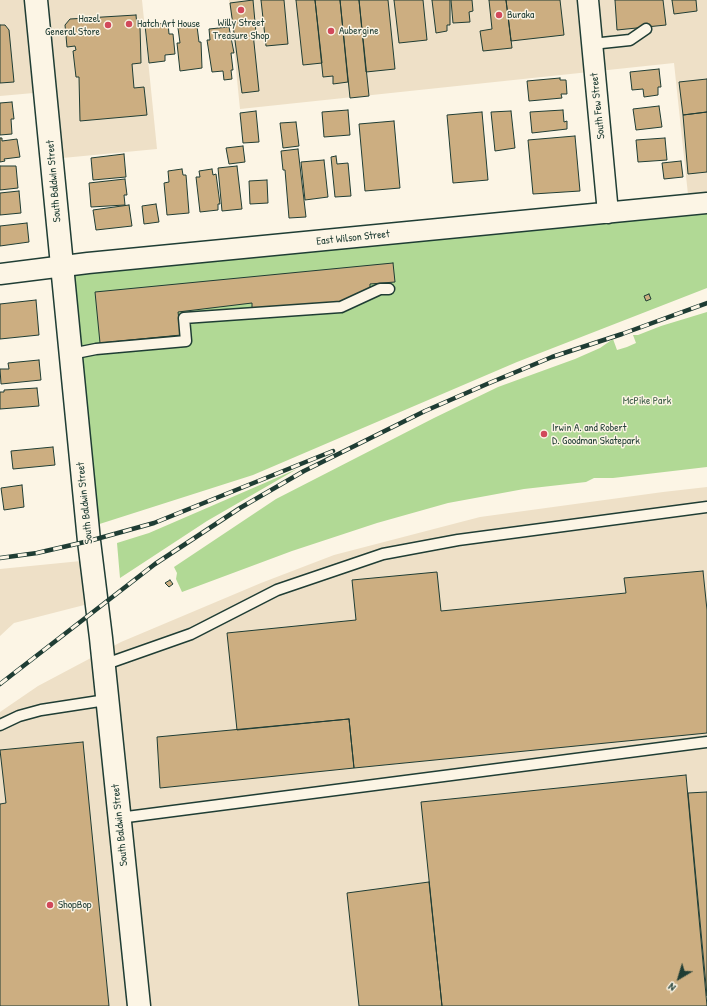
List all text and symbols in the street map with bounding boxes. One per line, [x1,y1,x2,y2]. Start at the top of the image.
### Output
marker: Willy Street Treasure Shop [236,5,246,15]
place label: Buraka [507,8,534,22]
marker: Buraka [494,10,504,20]
place label: Hazel General Store [45,12,100,38]
place label: Willy Street Treasure Shop [213,16,269,42]
place label: Hatch Art House [137,17,200,31]
marker: Hatch Art House [124,19,134,29]
marker: Hazel General Store [103,20,113,30]
place label: Aubergine [339,24,379,38]
marker: Aubergine [326,26,336,36]
street label: South Few Street [588,72,608,140]
street label: South Baldwin Street [44,139,64,223]
street label: East Wilson Street [316,228,390,248]
park label: McPike Park [623,394,671,408]
place label: Irwin A. and Robert D. Goodman Skatepark [552,421,640,447]
marker: Irwin A. and Robert D. Goodman Skatepark [539,429,549,439]
street label: South Baldwin Street [74,461,96,545]
street label: South Baldwin Street [109,783,131,867]
place label: ShopBop [58,898,92,912]
marker: ShopBop [45,900,55,910]
north arrow [659,958,699,998]
text: N [665,980,678,995]

